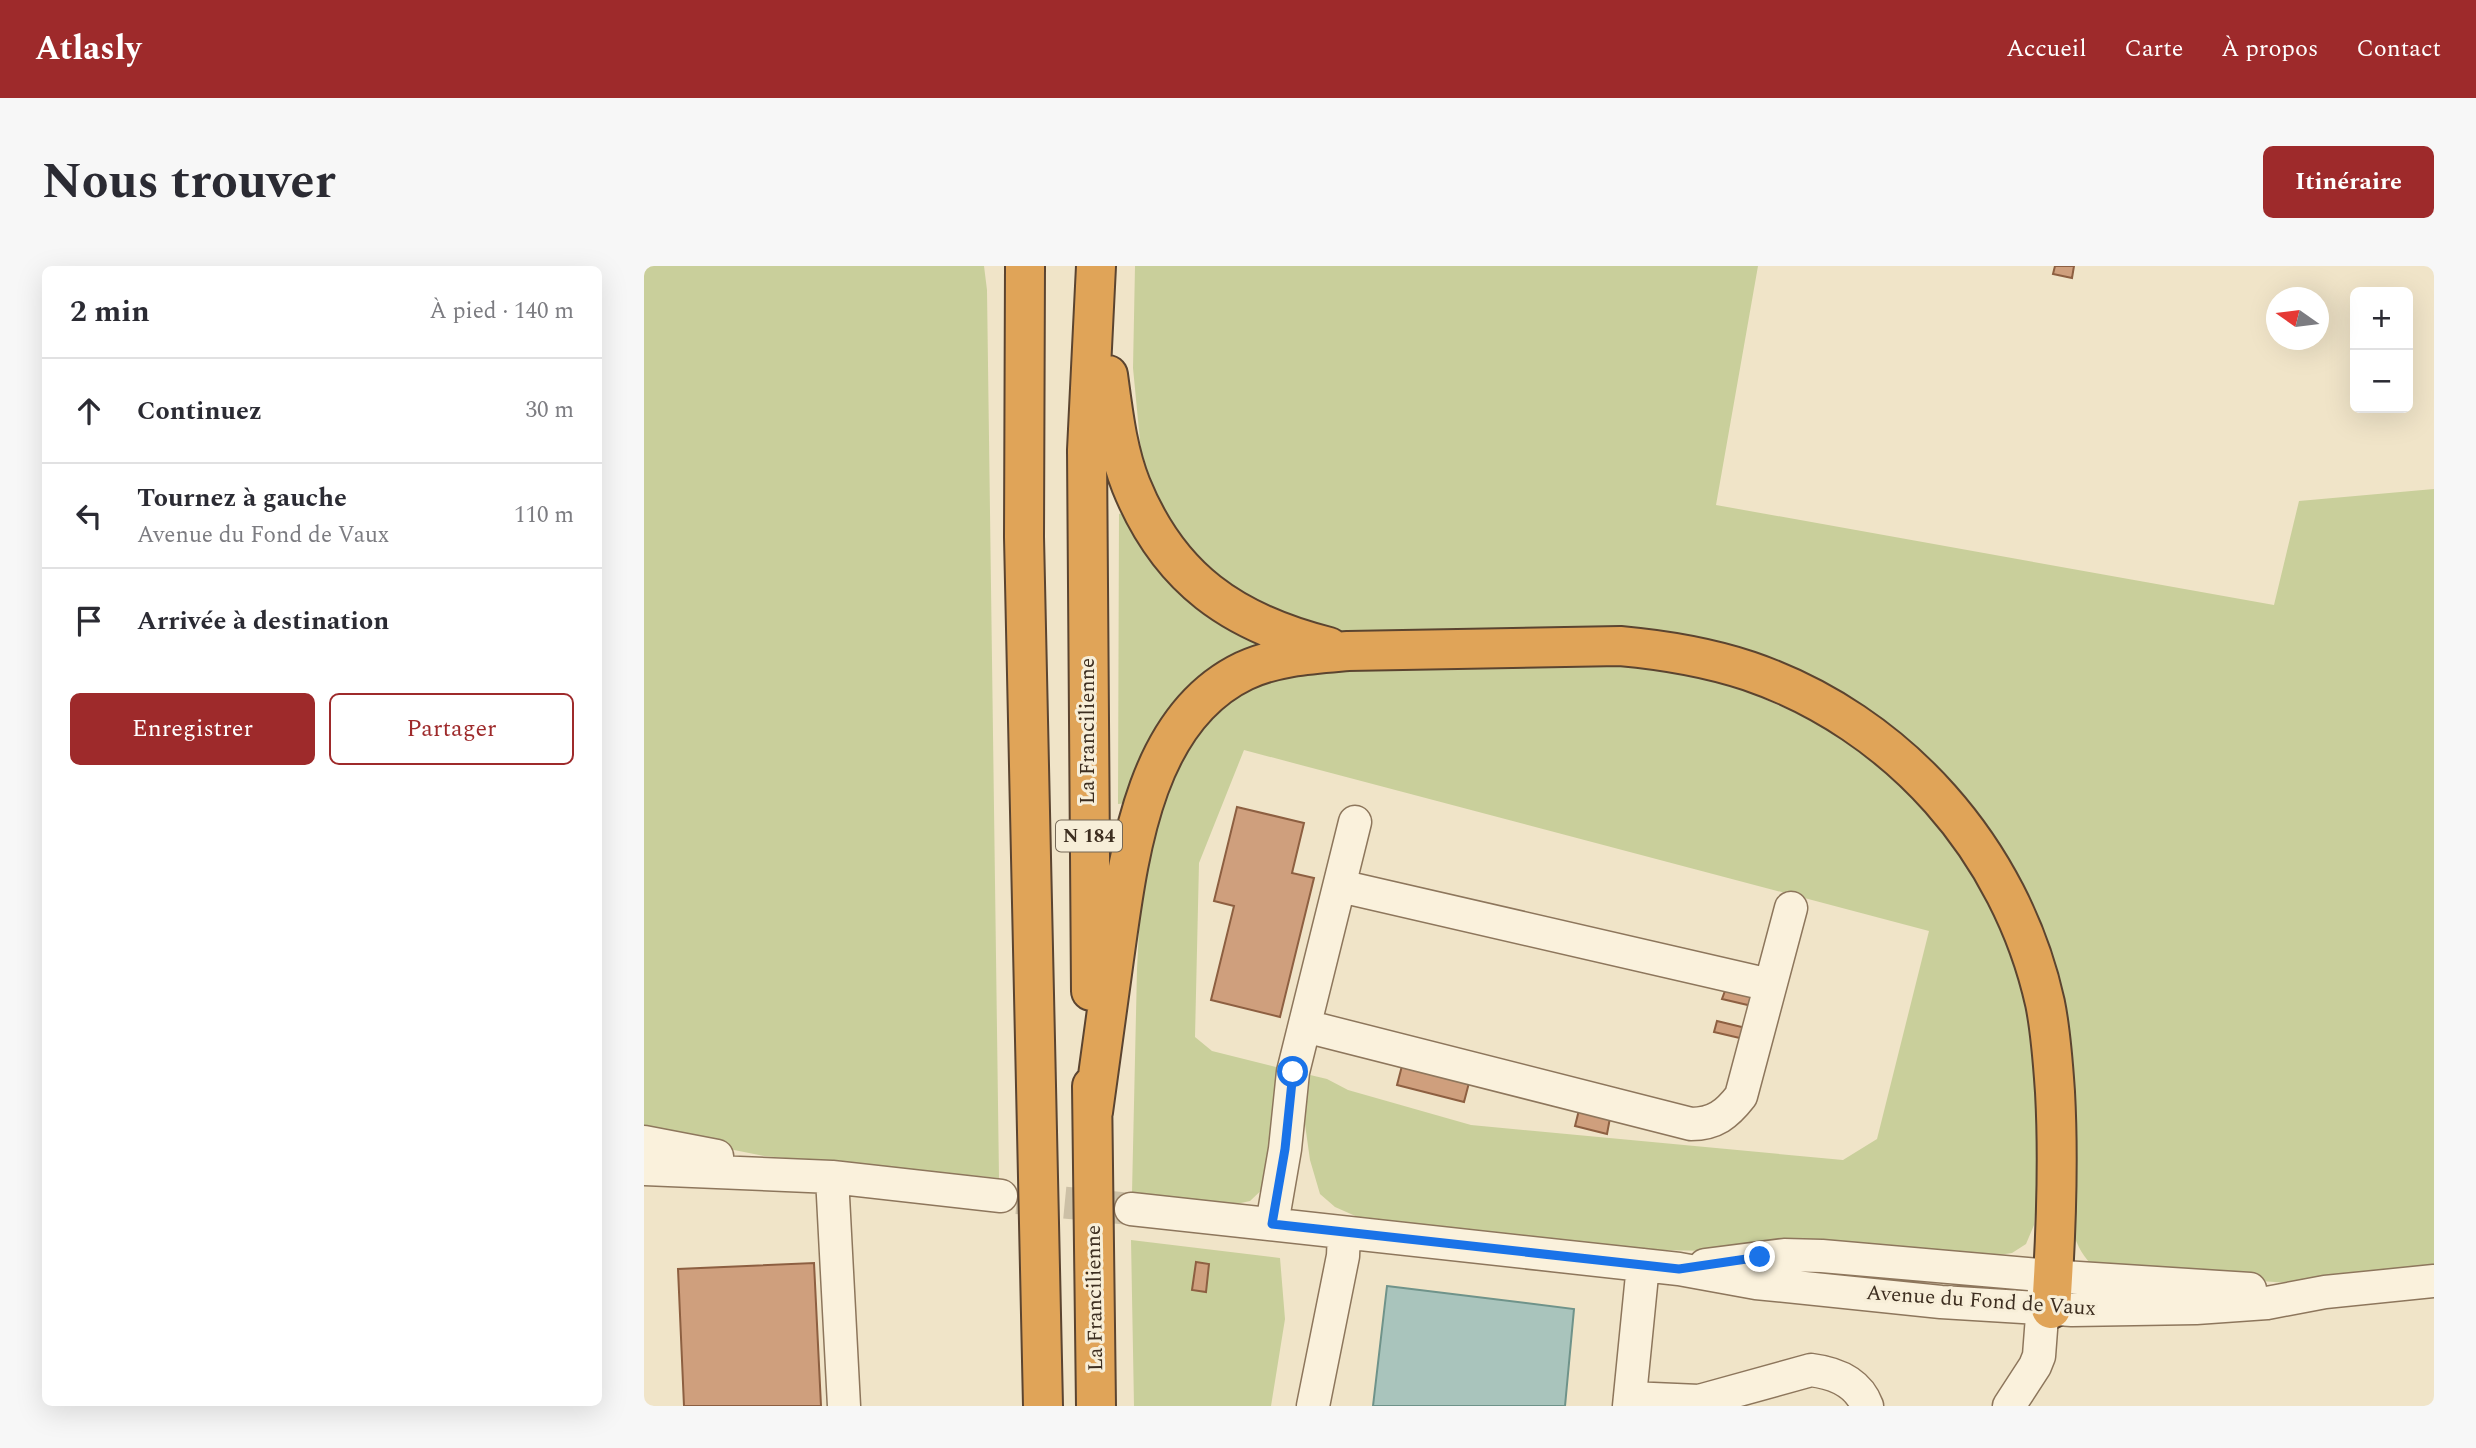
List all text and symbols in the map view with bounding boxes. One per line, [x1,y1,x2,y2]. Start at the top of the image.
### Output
text: Atlasly [35,24,141,74]
text: Accueil [2006,31,2086,67]
text: Carte [2124,31,2183,67]
text: À propos [2221,31,2318,67]
text: Contact [2356,31,2441,67]
text: Nous trouver [42,145,335,220]
button: Itinéraire [2263,146,2434,218]
north arrow [2266,287,2329,350]
map controls [2350,287,2413,413]
button: + [2350,287,2413,350]
text: 2 min [70,289,150,335]
text: À pied · 140 m [429,294,574,329]
button: − [2350,350,2413,413]
text: Continuez [137,391,262,431]
icon: ahead [70,392,108,430]
text: 30 m [525,393,574,428]
text: Tournez à gauche [137,478,347,518]
icon: left [70,497,108,535]
text: 110 m [514,498,574,533]
text: Avenue du Fond de Vaux [137,518,389,553]
text: Arrivée à destination [137,601,389,641]
icon: arrive [70,602,108,640]
street label: La Francilienne [1072,658,1104,804]
button: Enregistrer [70,693,315,765]
button: Partager [329,693,574,765]
road number: N 184 [1056,820,1122,852]
route start [1277,1056,1308,1087]
street label: La Francilienne [1078,1225,1112,1371]
route end [1744,1241,1775,1272]
street label: Avenue du Fond de Vaux [1865,1277,2097,1325]

